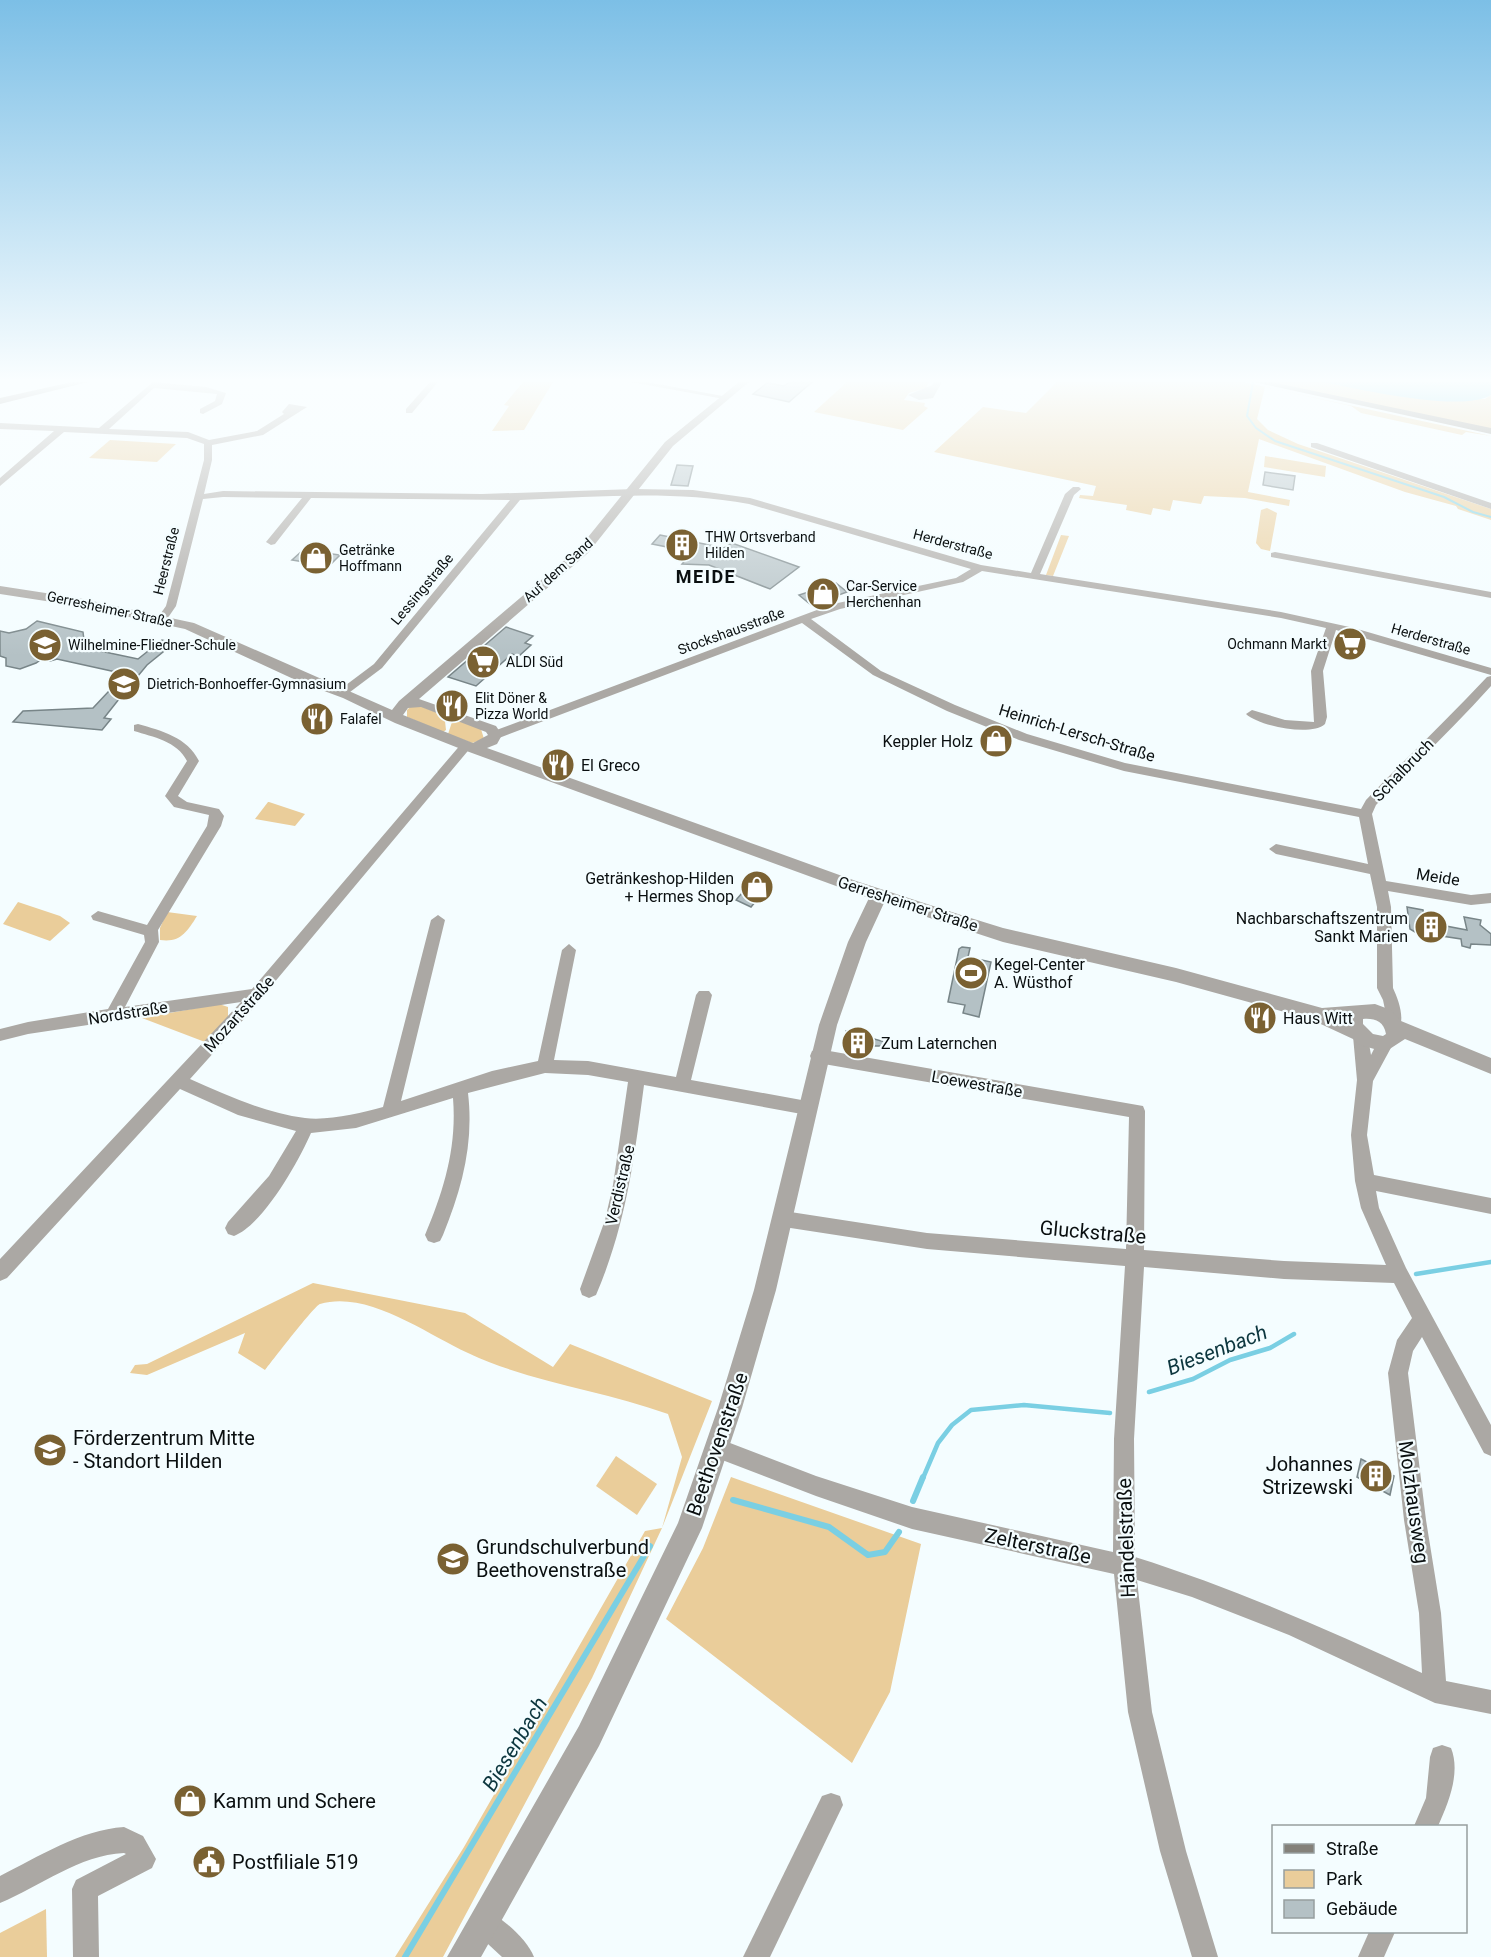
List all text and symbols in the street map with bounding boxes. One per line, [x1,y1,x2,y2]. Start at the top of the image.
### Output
street label: Heerstraße [150,525,182,597]
street label: Herderstraße [911,526,995,562]
building icon: THW Ortsverband Hilden [664,527,700,563]
place label: THW Ortsverband Hilden [705,529,816,561]
street label: Auf dem Sand [520,535,596,605]
shop icon: Getränke Hoffmann [298,540,334,576]
place label: Getränke Hoffmann [339,542,402,574]
street label: Lessingstraße [388,550,456,628]
district label: MEIDE [676,566,736,587]
shop icon: Car-Service Herchenhan [805,576,841,612]
place label: Car-Service Herchenhan [846,578,921,610]
street label: Gerresheimer Straße [46,588,174,630]
street label: Stockshausstraße [675,604,787,658]
street label: Herderstraße [1390,620,1472,658]
supermarket icon: Ochmann Markt [1332,626,1368,662]
school or university icon: Wilhelmine-Fliedner-Schule [27,627,63,663]
place label: Ochmann Markt [1227,636,1327,652]
place label: Wilhelmine-Fliedner-Schule [68,637,236,653]
supermarket icon: ALDI Süd [465,644,501,680]
place label: ALDI Süd [506,654,563,670]
school or university icon: Dietrich-Bonhoeffer-Gymnasium [106,666,142,702]
place label: Dietrich-Bonhoeffer-Gymnasium [147,676,346,692]
restaurant icon: Elit Döner & Pizza World [434,688,470,724]
place label: Elit Döner & Pizza World [475,690,548,722]
street label: Heinrich-Lersch-Straße [997,700,1157,766]
restaurant icon: Falafel [299,701,335,737]
place label: Falafel [340,711,382,727]
shop icon: Keppler Holz [978,723,1014,759]
place label: Keppler Holz [883,732,973,751]
street label: Schalbruch [1368,735,1438,805]
restaurant icon: El Greco [540,747,576,783]
place label: El Greco [581,756,640,775]
street label: Meide [1415,864,1461,890]
place label: Getränkeshop-Hilden + Hermes Shop [585,869,734,906]
shop icon: Getränkeshop-Hilden + Hermes Shop [739,869,775,905]
street label: Gerresheimer Straße [835,872,981,936]
place label: Nachbarschaftszentrum Sankt Marien [1236,909,1408,946]
building icon: Nachbarschaftszentrum Sankt Marien [1413,909,1449,945]
sports icon: Kegel-Center A. Wüsthof [953,955,989,991]
place label: Kegel-Center A. Wüsthof [994,955,1086,992]
street label: Mozartstraße [200,972,278,1056]
street label: Nordstraße [87,997,169,1029]
restaurant icon: Haus Witt [1242,1000,1278,1036]
place label: Haus Witt [1283,1009,1353,1028]
building icon: Zum Laternchen [840,1025,876,1061]
place label: Zum Laternchen [881,1034,997,1053]
street label: Loewestraße [930,1067,1024,1101]
street label: Verdistraße [602,1143,638,1227]
street label: Gluckstraße [1039,1215,1147,1249]
water label: Biesenbach [1163,1320,1271,1380]
street label: Beethovenstraße [681,1369,753,1519]
place label: Förderzentrum Mitte - Standort Hilden [73,1426,255,1473]
school or university icon: Förderzentrum Mitte - Standort Hilden [32,1432,68,1468]
street label: Molzhausweg [1394,1439,1434,1565]
place label: Johannes Strizewski [1262,1452,1353,1499]
building icon: Johannes Strizewski [1358,1458,1394,1494]
street label: Händelstraße [1112,1478,1140,1598]
street label: Zelterstraße [983,1523,1093,1569]
place label: Grundschulverbund Beethovenstraße [476,1535,649,1582]
school or university icon: Grundschulverbund Beethovenstraße [435,1541,471,1577]
water label: Biesenbach [478,1693,552,1795]
shop icon: Kamm und Schere [172,1783,208,1819]
place label: Kamm und Schere [213,1789,376,1813]
legend [1272,1825,1467,1933]
text: Straße [1326,1838,1378,1859]
public building icon: Postfiliale 519 [191,1844,227,1880]
place label: Postfiliale 519 [232,1850,359,1874]
text: Park [1326,1868,1363,1889]
text: Gebäude [1326,1898,1397,1919]

